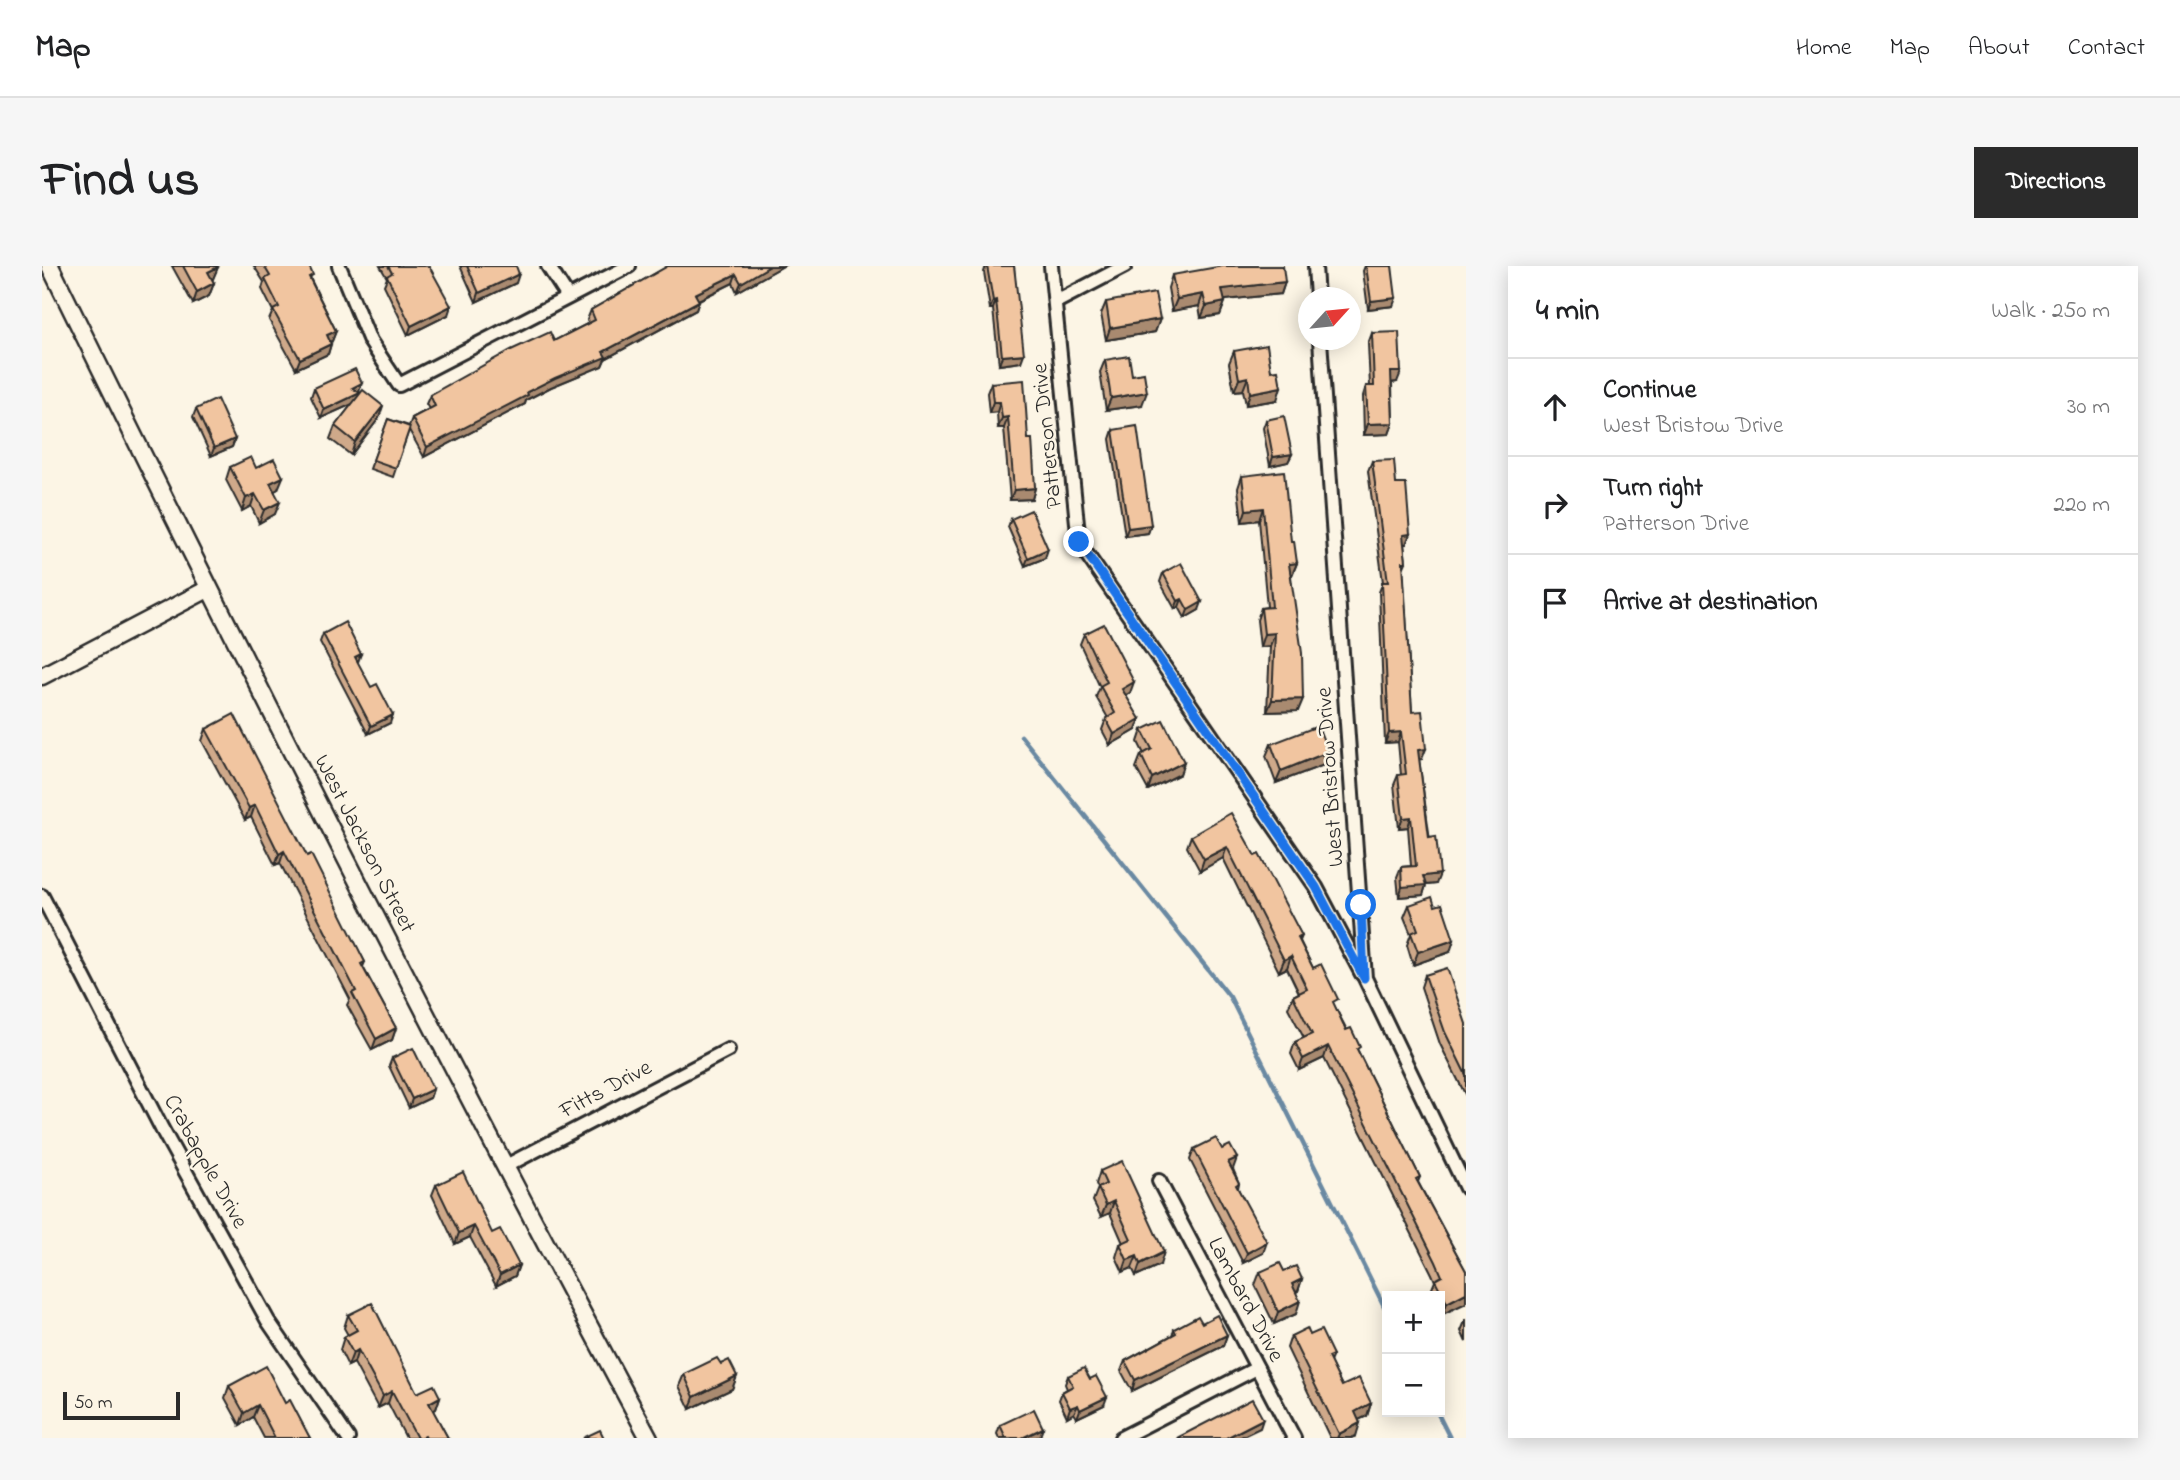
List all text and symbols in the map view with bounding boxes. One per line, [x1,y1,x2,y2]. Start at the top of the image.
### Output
text: Map [35,24,91,72]
text: Home [1796,31,1852,66]
text: Map [1890,31,1930,66]
text: About [1968,31,2030,66]
text: Contact [2068,31,2145,66]
text: Find us [42,146,199,218]
button: Directions [1974,147,2138,218]
north arrow [1298,287,1361,350]
text: 4 min [1536,290,1599,334]
text: Walk · 250 m [1991,295,2110,328]
street label: Patterson Drive [1024,361,1072,510]
text: Continue [1603,372,1696,410]
icon: ahead [1536,388,1574,426]
text: 30 m [2067,391,2110,424]
text: West Bristow Drive [1603,410,1783,443]
text: Turn right [1603,470,1703,508]
icon: right [1536,486,1574,524]
text: 220 m [2054,489,2110,522]
text: Patterson Drive [1603,508,1749,541]
route end [1063,526,1094,557]
icon: arrive [1536,584,1574,622]
text: Arrive at destination [1603,584,1818,622]
street label: West Bristow Drive [1308,685,1354,868]
street label: West Jackson Street [305,749,423,939]
route start [1345,889,1376,920]
street label: Fitts Drive [553,1052,658,1129]
street label: Crabapple Drive [154,1089,256,1236]
street label: Lambard Drive [1198,1232,1292,1369]
map controls [1382,1291,1445,1417]
button: + [1382,1291,1445,1354]
button: − [1382,1354,1445,1417]
scale bar [63,1389,180,1421]
text: 50 m [74,1390,113,1417]

